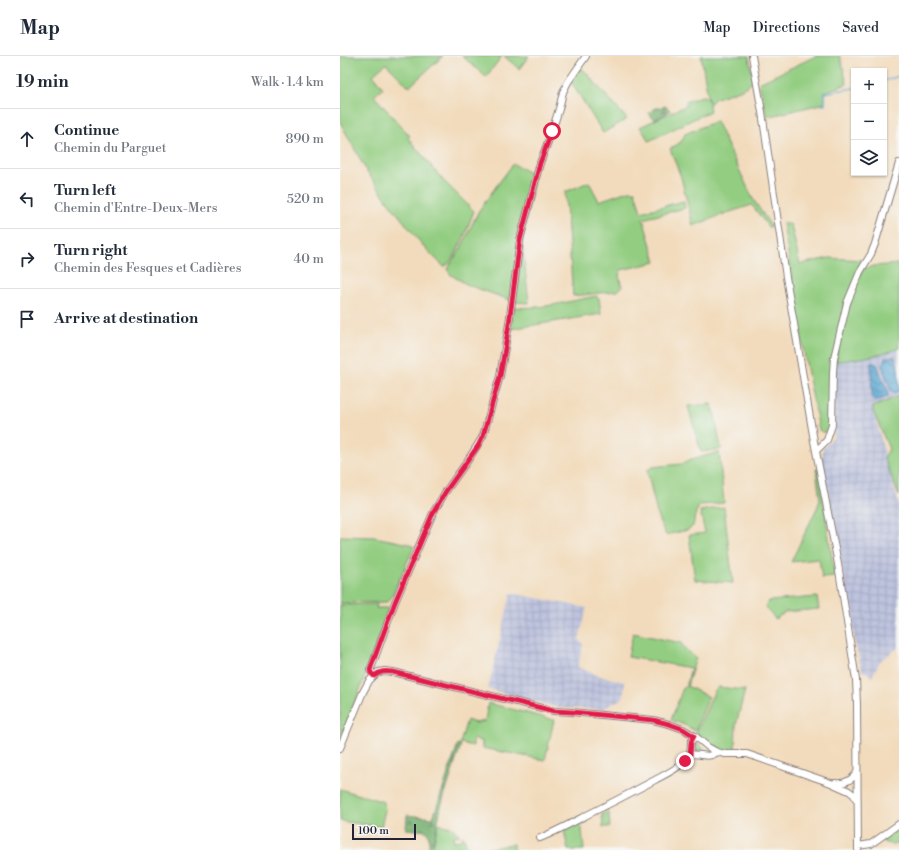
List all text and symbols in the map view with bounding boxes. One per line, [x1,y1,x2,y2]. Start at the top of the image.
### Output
text: Map [20,16,60,40]
text: Map [703,19,731,37]
text: Directions [753,19,820,37]
text: Saved [842,19,879,37]
map controls [851,68,887,176]
button: + [851,68,887,104]
text: 19 min [16,71,69,93]
text: Walk · 1.4 km [251,74,324,90]
button: − [851,104,887,140]
text: Continue [54,121,119,140]
route start [543,122,561,140]
icon: ahead [16,128,38,150]
text: 890 m [285,131,324,147]
text: Chemin du Parguet [54,140,166,156]
button: layers [851,140,887,176]
text: Turn left [54,181,116,200]
icon: left [16,188,38,210]
text: 520 m [287,191,324,207]
text: Chemin d'Entre-Deux-Mers [54,200,217,216]
text: Turn right [54,241,128,260]
icon: right [16,248,38,270]
text: 40 m [294,251,324,267]
text: Chemin des Fesques et Cadières [54,260,241,276]
icon: arrive [16,308,38,330]
text: Arrive at destination [54,309,198,328]
route end [676,752,694,770]
scale bar [352,822,416,841]
text: 100 m [358,824,389,838]

